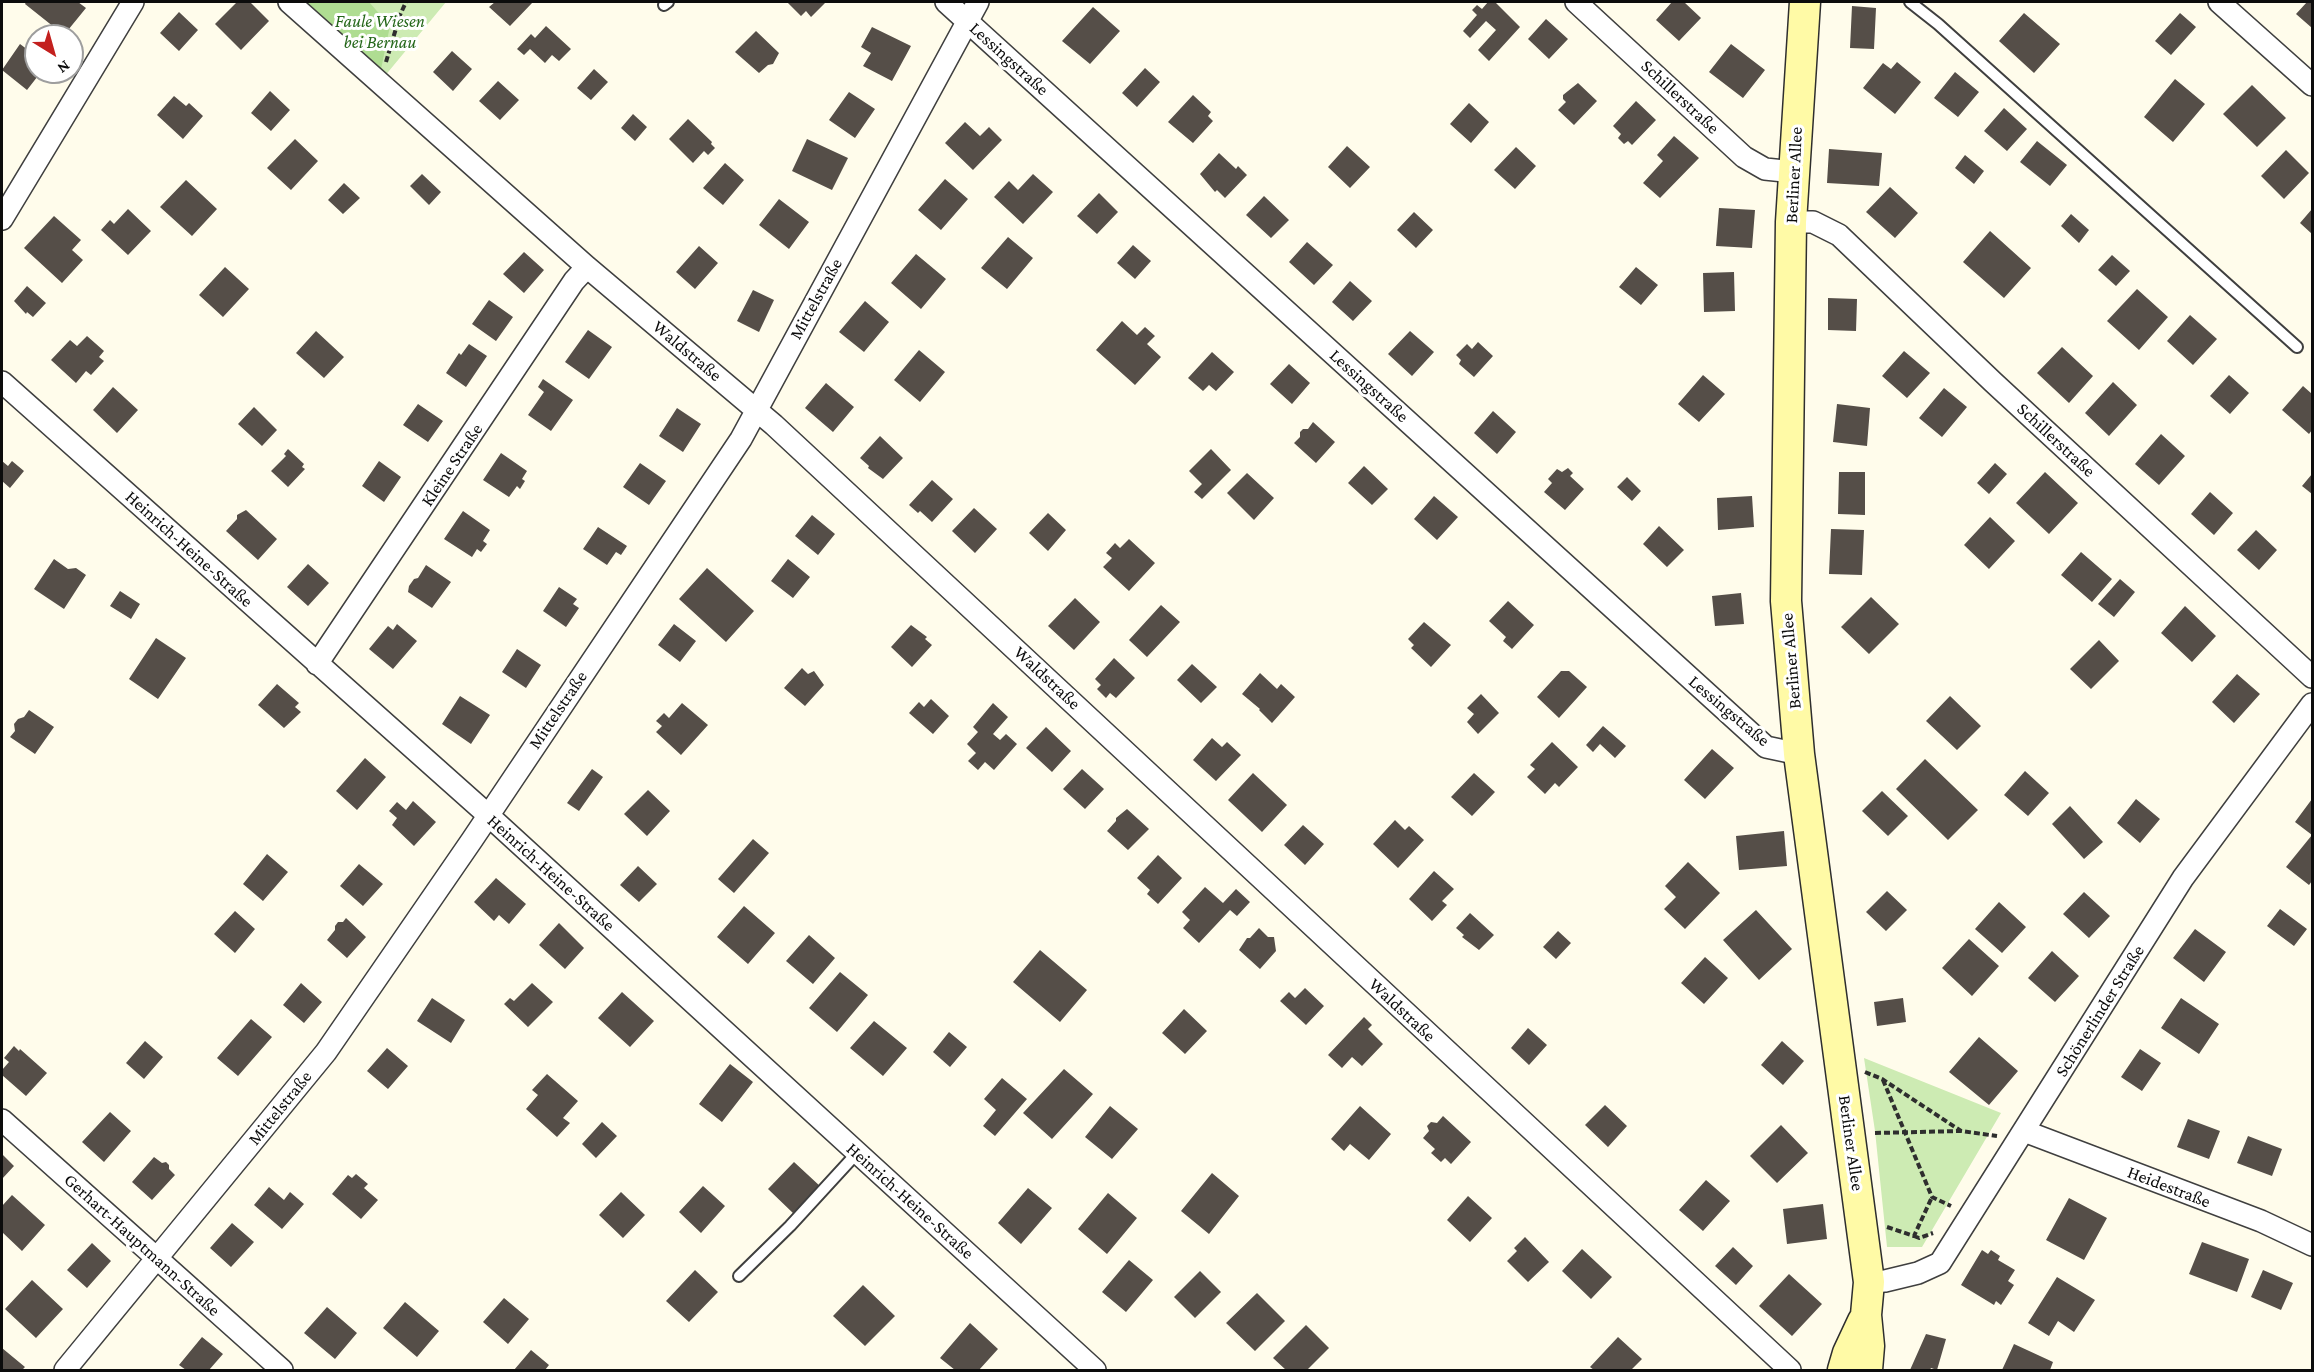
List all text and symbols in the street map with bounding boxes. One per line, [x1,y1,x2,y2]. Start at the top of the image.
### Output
park label: Faule Wiesen bei Bernau [335,10,425,52]
street label: Lessingstraße [965,18,1053,100]
north arrow [24,24,84,84]
street label: Schillerstraße [1636,55,1724,139]
text: N [54,57,73,77]
street label: Berliner Allee [1781,126,1807,224]
street label: Mittelstraße [785,255,847,343]
street label: Waldstraße [648,316,726,386]
street label: Lessingstraße [1325,345,1413,427]
street label: Schillerstraße [2012,398,2100,482]
street label: Kleine Straße [416,419,488,511]
street label: Heinrich-Heine-Straße [121,486,257,612]
street label: Berliner Allee [1776,612,1806,710]
street label: Waldstraße [1009,642,1085,714]
street label: Mittelstraße [524,667,592,753]
street label: Lessingstraße [1684,671,1774,751]
street label: Heinrich-Heine-Straße [483,810,619,936]
street label: Schönerlinder Straße [2051,941,2149,1081]
street label: Waldstraße [1364,974,1440,1046]
street label: Mittelstraße [243,1066,317,1150]
street label: Berliner Allee [1834,1094,1868,1192]
street label: Heinrich-Heine-Straße [842,1138,978,1264]
street label: Heidestraße [2124,1161,2214,1213]
street label: Gerhart-Hauptmann-Straße [59,1169,225,1321]

